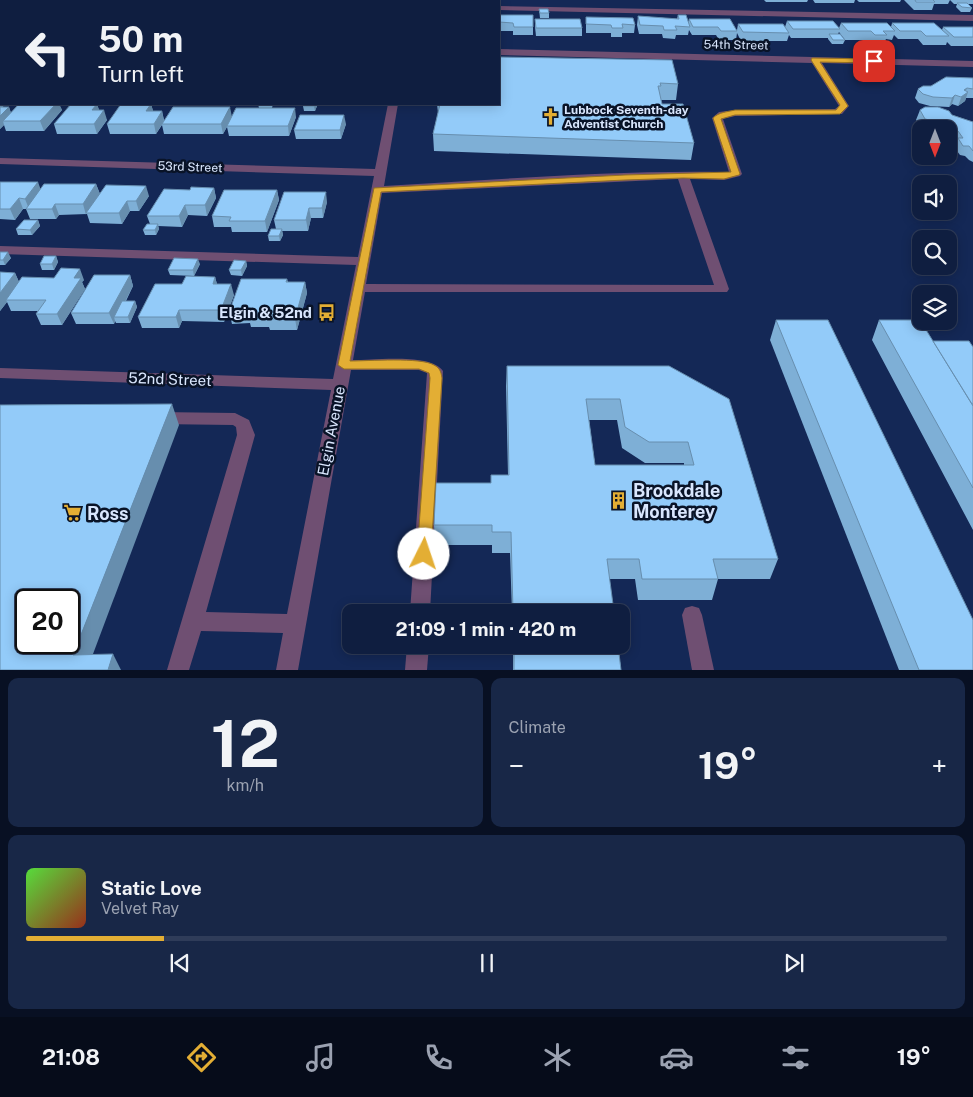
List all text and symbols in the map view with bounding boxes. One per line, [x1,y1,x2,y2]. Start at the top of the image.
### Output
text: 50 m [98,19,183,60]
icon: left [15,20,80,85]
street label: 54th Street [703,37,769,53]
pin [853,40,895,82]
icon: arrive [860,47,888,75]
text: Turn left [98,61,184,87]
place label: Lubbock Seventh-day Adventist Church [564,103,689,131]
church icon: Lubbock Seventh-day Adventist Church [540,107,560,127]
north arrow [912,120,958,165]
map controls [912,120,957,330]
street label: 53rd Street [157,159,223,175]
button: sound [912,175,957,220]
button: search [912,230,957,275]
button: layers [912,285,957,330]
bus stop icon: Elgin & 52nd [316,302,336,322]
place label: Elgin & 52nd [219,304,312,321]
street label: 52nd Street [128,369,212,389]
street label: Elgin Avenue [314,385,348,477]
place label: Brookdale Monterey [633,480,720,522]
building icon: Brookdale Monterey [609,490,629,510]
supermarket icon: Ross [63,503,83,523]
place label: Ross [87,503,128,524]
position arrow [397,527,449,579]
speed limit sign: 20 [15,589,80,654]
text: 21:09 · 1 min · 420 m [396,618,576,640]
text: 12 [211,705,280,782]
text: Climate [509,718,566,737]
text: 19° [698,743,757,788]
text: − [509,749,524,782]
text: + [931,749,947,782]
text: km/h [226,776,264,795]
text: Static Love [101,877,202,899]
text: Velvet Ray [101,899,179,918]
icon: previous [166,949,194,977]
icon: pause [473,949,501,977]
icon: next [780,949,808,977]
icon: directions [184,1040,219,1075]
icon: music [303,1040,338,1075]
icon: phone [421,1040,456,1075]
icon: climate [540,1040,575,1075]
icon: car [659,1040,694,1075]
icon: filters [778,1040,813,1075]
text: 21:08 [42,1044,100,1070]
text: 19° [897,1044,931,1070]

